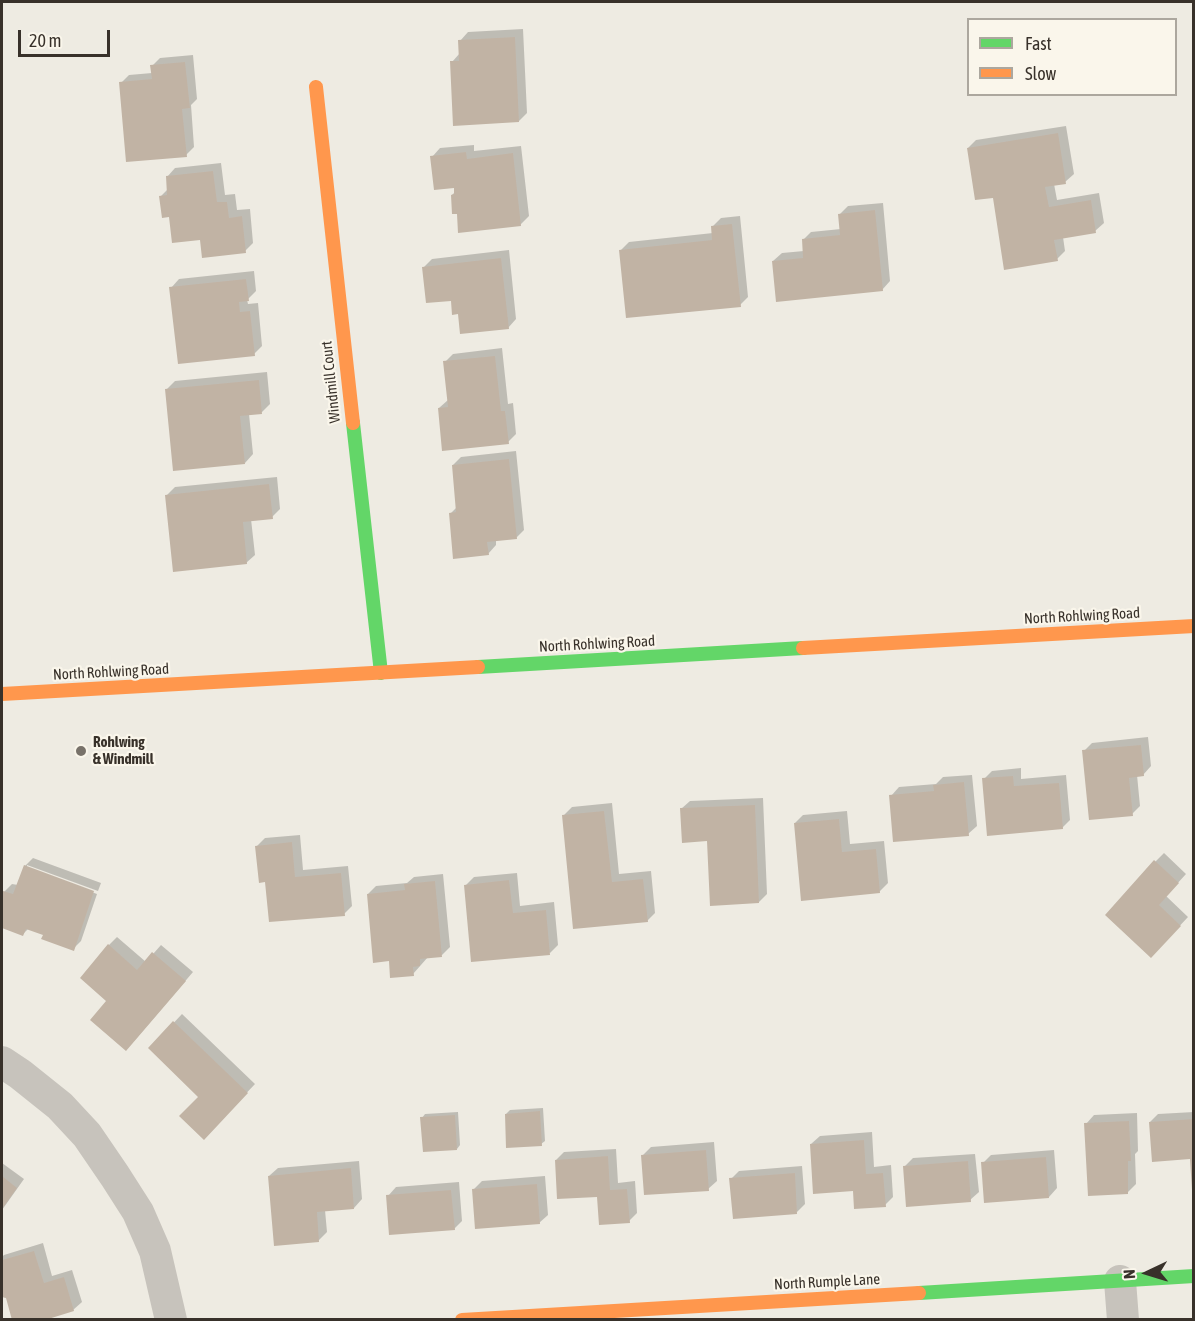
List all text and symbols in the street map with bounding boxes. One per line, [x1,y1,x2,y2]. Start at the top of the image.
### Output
scale bar [21,18,112,56]
legend [967,18,1177,96]
text: 20 m [29,30,61,51]
text: Fast [1025,33,1052,54]
text: Slow [1025,63,1056,84]
street label: Windmill Court [318,340,344,424]
street label: North Rohlwing Road [1023,604,1141,628]
street label: North Rohlwing Road [538,632,656,656]
street label: North Rohlwing Road [52,660,170,684]
place label: Rohlwing & Windmill [93,733,154,768]
marker: Rohlwing & Windmill [74,744,88,758]
north arrow [1117,1243,1177,1303]
text: N [1120,1269,1138,1280]
street label: North Rumple Lane [774,1270,880,1294]

